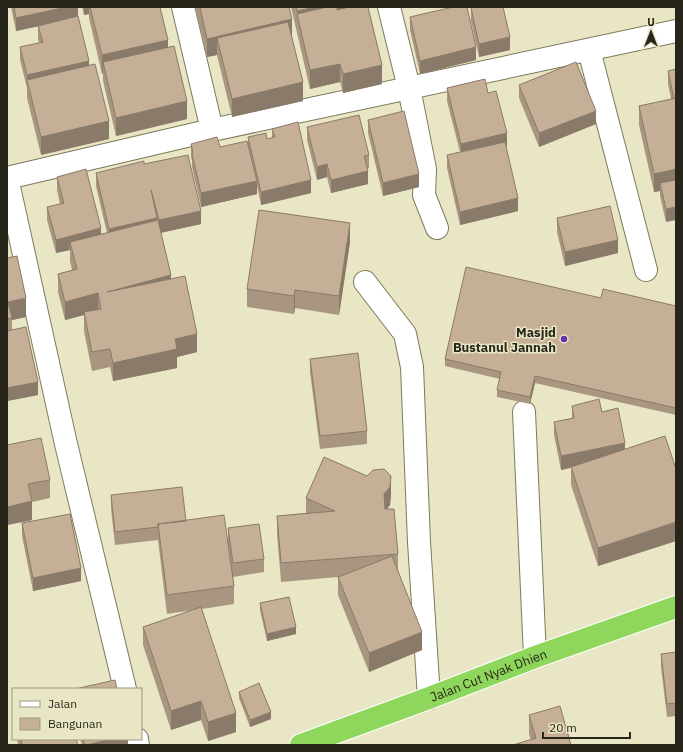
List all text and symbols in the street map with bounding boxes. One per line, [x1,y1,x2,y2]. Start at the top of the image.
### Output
north arrow [631,12,671,52]
text: U [647,15,655,29]
place label: Masjid Bustanul Jannah [453,324,556,356]
marker: Masjid Bustanul Jannah [559,334,569,344]
street label: Jalan Cut Nyak Dhien [428,645,549,706]
legend [12,688,142,740]
text: Jalan [48,696,77,711]
scale bar [543,714,630,740]
text: Bangunan [48,716,102,731]
text: 20 m [549,720,577,735]

